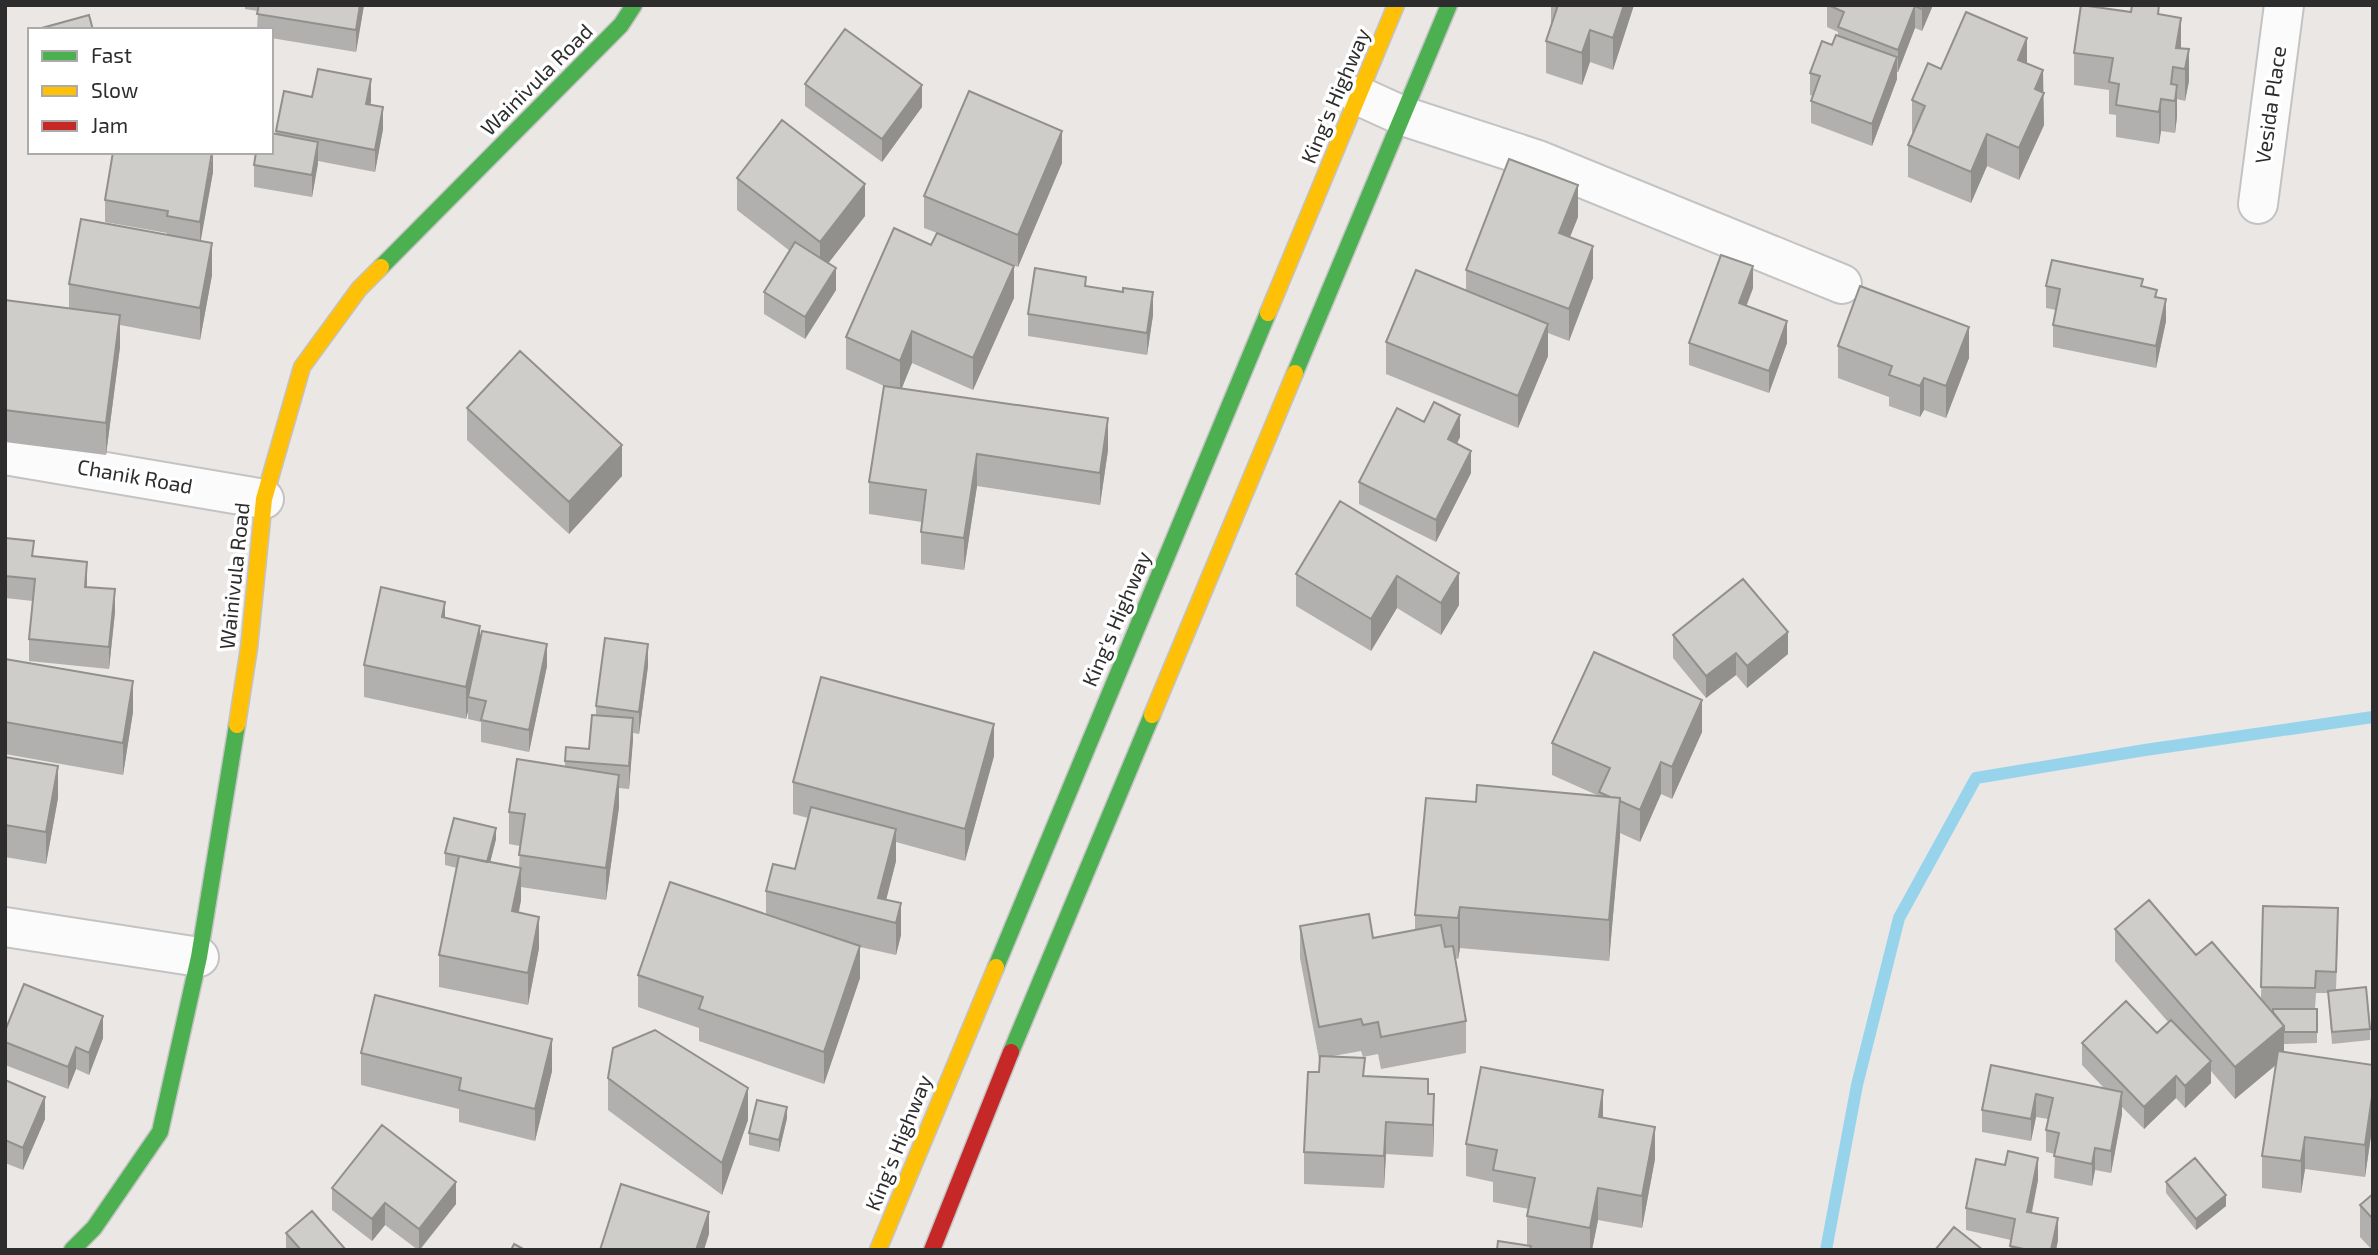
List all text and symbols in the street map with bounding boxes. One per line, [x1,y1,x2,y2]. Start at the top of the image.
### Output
street label: Wainivula Road [475,18,597,140]
street label: King's Highway [1295,24,1374,167]
legend [28,28,273,154]
text: Fast [91,42,132,67]
street label: Vesida Place [2249,44,2290,165]
text: Slow [91,77,138,102]
text: Jam [91,112,128,137]
street label: Chanik Road [76,453,195,498]
street label: Wainivula Road [213,501,254,651]
street label: King's Highway [1076,547,1155,690]
street label: King's Highway [859,1071,936,1214]

